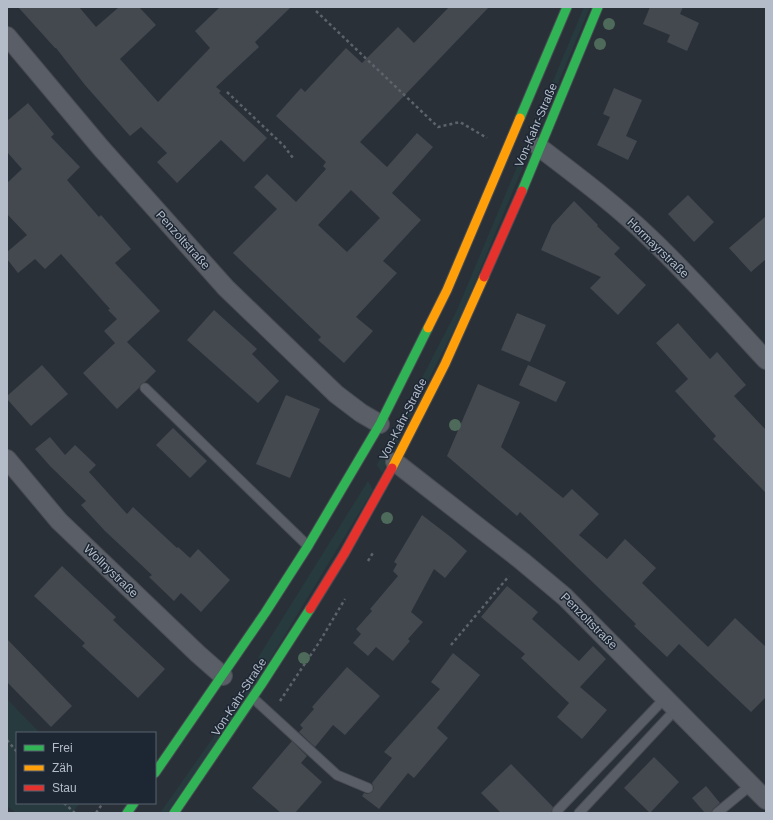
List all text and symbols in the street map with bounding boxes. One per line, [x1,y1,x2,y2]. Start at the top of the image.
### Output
street label: Von-Kahr-Straße [512,81,560,169]
street label: Penzoltstraße [153,208,213,272]
street label: Hormayrstraße [624,215,692,281]
street label: Von-Kahr-Straße [376,375,430,462]
street label: Wollnystraße [81,542,141,601]
street label: Penzoltstraße [558,590,620,652]
street label: Von-Kahr-Straße [209,655,270,739]
legend [16,732,156,804]
text: Frei [52,741,73,755]
text: Zäh [52,761,73,775]
text: Stau [52,781,77,795]

